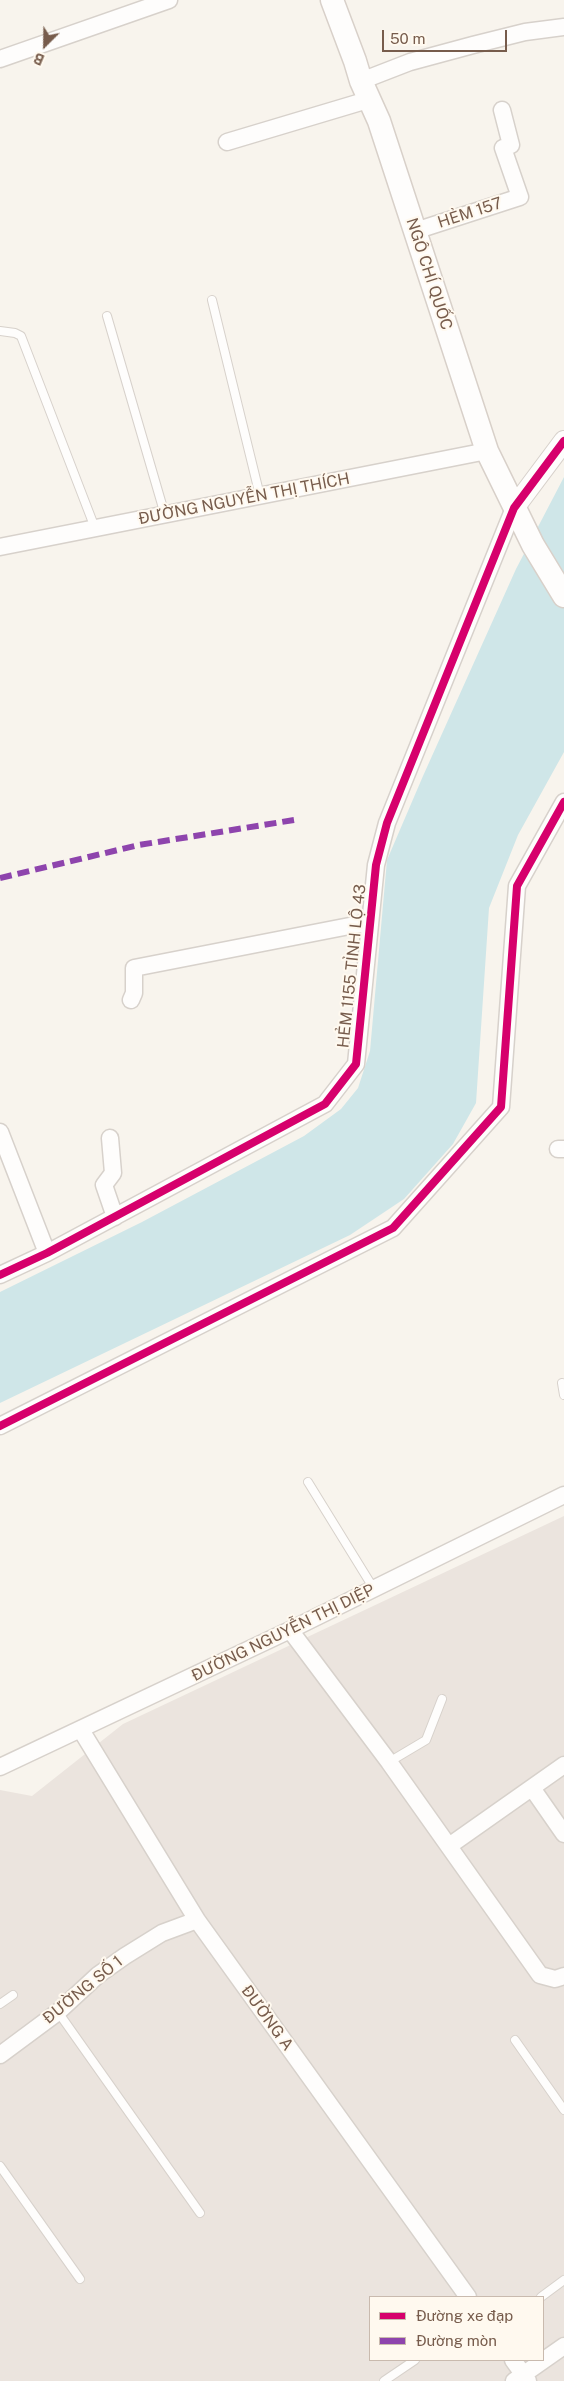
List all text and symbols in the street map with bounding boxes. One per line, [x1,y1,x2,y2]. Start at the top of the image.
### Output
north arrow [20,20,70,70]
scale bar [384,20,509,52]
text: 50 m [390,30,425,47]
text: B [32,50,47,68]
street label: HẺM 157 [435,194,505,232]
street label: NGÔ CHÍ QUỐC [402,216,456,332]
street label: ĐƯỜNG NGUYỄN THỊ THÍCH [137,469,351,529]
street label: HẺM 1155 TỈNH LỘ 43 [334,883,370,1049]
street label: ĐƯỜNG NGUYỄN THỊ DIỆP [188,1580,378,1686]
street label: ĐƯỜNG SỐ 1 [39,1952,127,2028]
street label: ĐƯỜNG A [237,1982,297,2054]
legend [369,2296,544,2361]
text: Đường xe đạp [416,2307,513,2324]
text: Đường mòn [416,2332,497,2349]

